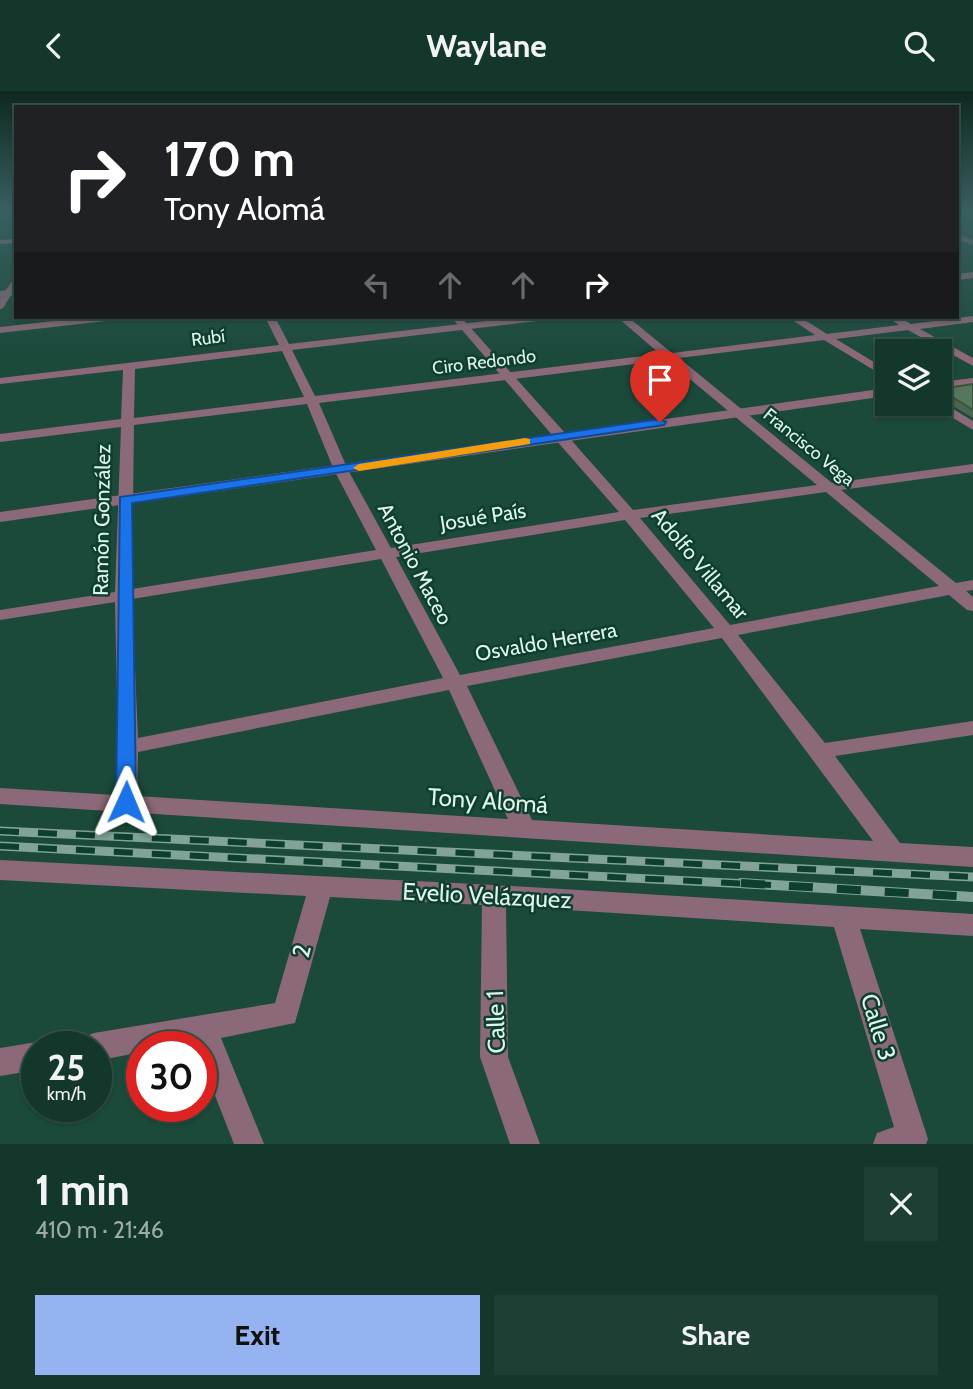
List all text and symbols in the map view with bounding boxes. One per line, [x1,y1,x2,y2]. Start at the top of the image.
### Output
text: Waylane [426,26,547,65]
icon: back [35,27,73,65]
icon: search [900,27,938,65]
text: 170 m [164,129,295,188]
icon: right [49,133,140,224]
text: Tony Alomá [164,189,325,228]
icon: left [358,266,396,304]
icon: ahead [431,266,469,304]
icon: ahead [504,266,542,304]
icon: right [577,266,615,304]
street label: Rubí [190,325,226,351]
map controls [875,339,952,416]
button: layers [875,339,952,416]
street label: Ciro Redondo [431,345,537,379]
pin [630,350,690,422]
icon: arrive [641,361,679,399]
street label: Francisco Vega [759,404,859,491]
street label: Ramón González [88,444,115,596]
street label: Josué País [437,497,528,536]
street label: Antonio Maceo [373,499,458,629]
street label: Adolfo Villamar [647,503,754,625]
street label: Osvaldo Herrera [473,617,619,666]
position arrow [89,765,163,839]
street label: Tony Alomá [427,782,550,819]
street label: Evelio Velázquez [402,877,572,914]
street label: 2 [286,941,317,961]
street label: Calle 1 [480,990,511,1054]
street label: Calle 3 [855,990,902,1064]
speed limit sign: 30 [126,1031,217,1122]
text: 25 [48,1046,85,1089]
text: km/h [47,1083,86,1105]
text: 1 min [35,1164,130,1216]
button: close [864,1167,938,1241]
text: 410 m · 21:46 [35,1216,164,1244]
button: Exit [35,1295,480,1375]
button: Share [494,1295,938,1375]

